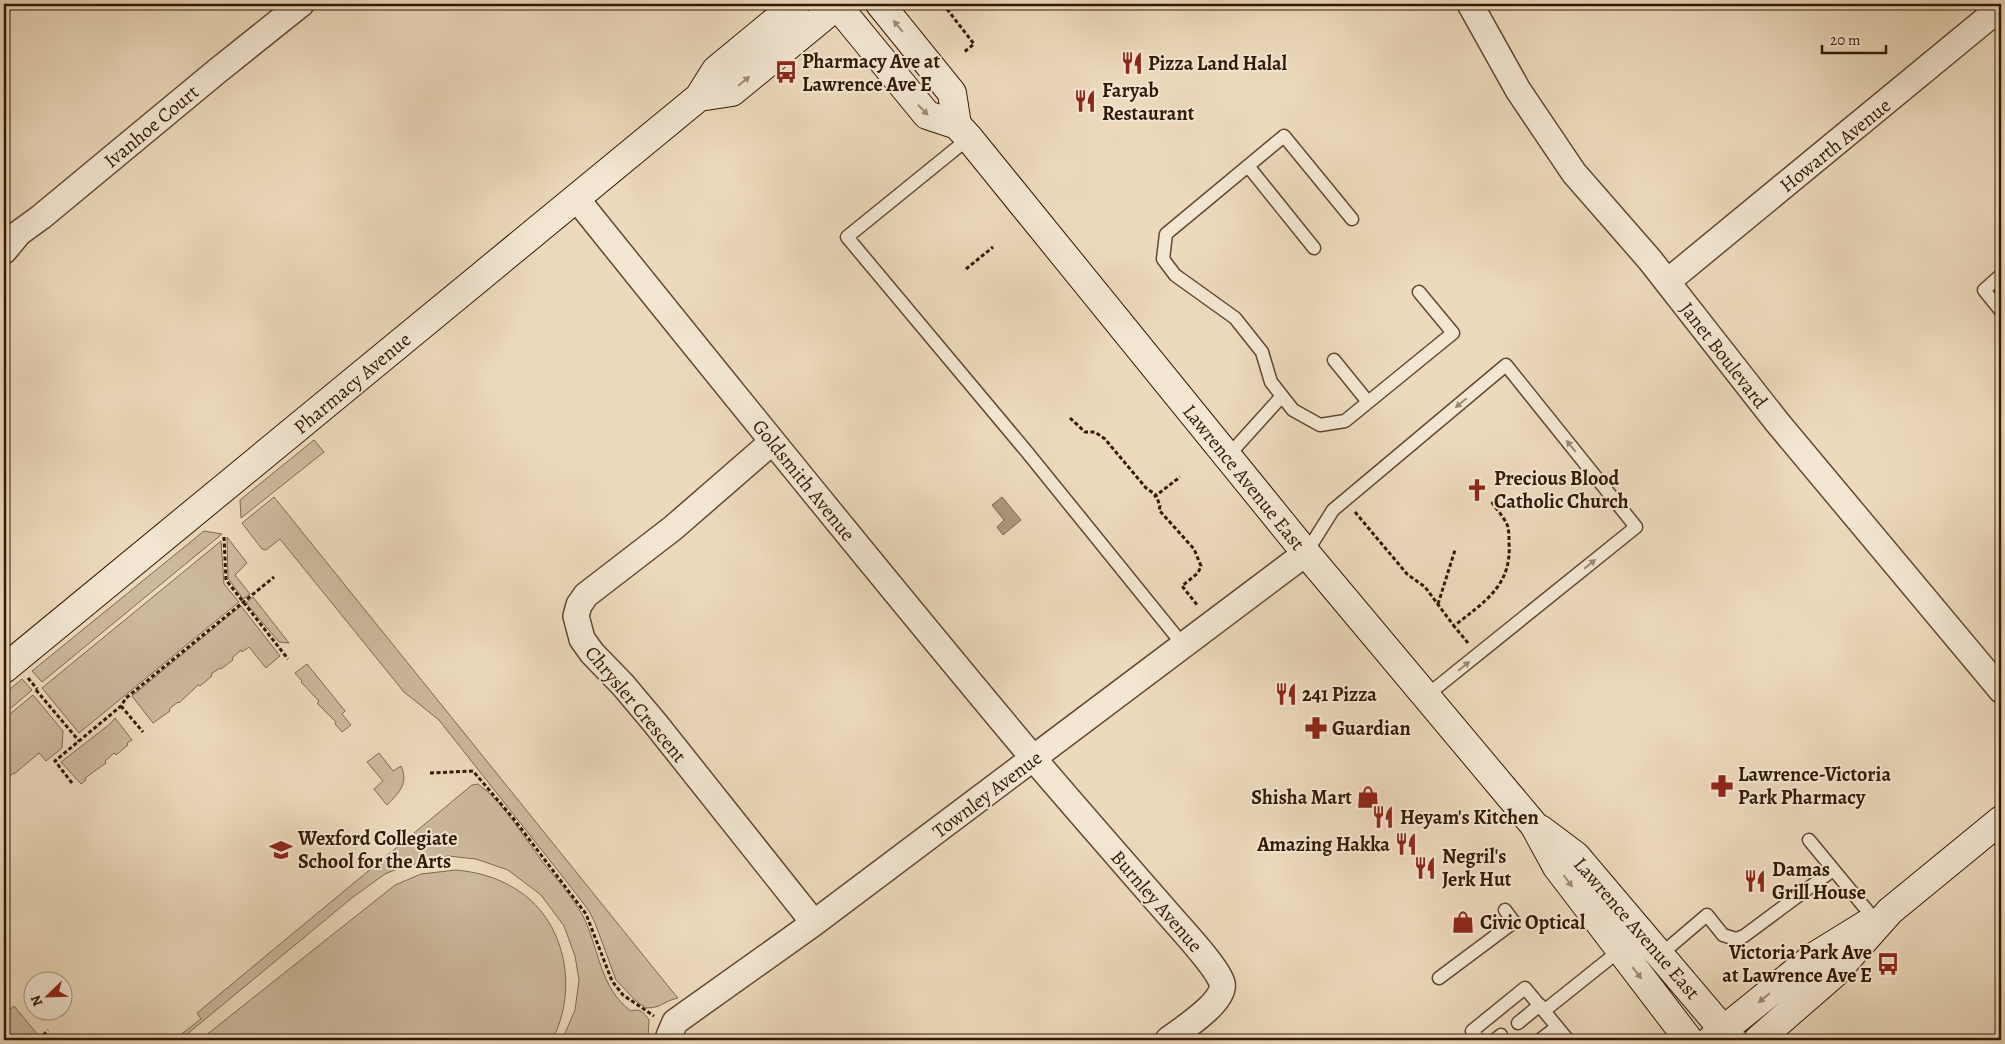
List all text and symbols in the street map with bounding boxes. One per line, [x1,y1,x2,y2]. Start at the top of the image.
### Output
one-way arrow [892,20,903,33]
scale bar [1822,22,1886,54]
text: 20 m [1830,30,1861,50]
place label: Pharmacy Ave at Lawrence Ave E [802,48,941,98]
restaurant icon: Pizza Land Halal [1119,50,1145,76]
place label: Pizza Land Halal [1148,50,1288,77]
bus stop icon: Pharmacy Ave at Lawrence Ave E [773,59,799,85]
one-way arrow [737,76,750,87]
place label: Faryab Restaurant [1102,77,1195,127]
street label: Ivanhoe Court [98,78,205,174]
restaurant icon: Faryab Restaurant [1072,88,1098,114]
street label: Howarth Avenue [1774,92,1897,199]
one-way arrow [917,104,929,116]
street label: Janet Boulevard [1674,296,1774,414]
street label: Pharmacy Avenue [288,326,417,441]
one-way arrow [1455,397,1467,409]
street label: Lawrence Avenue East [1176,399,1311,556]
street label: Goldsmith Avenue [746,414,861,547]
one-way arrow [1565,440,1576,453]
place label: Precious Blood Catholic Church [1494,465,1629,515]
church icon: Precious Blood Catholic Church [1464,477,1490,503]
one-way arrow [1584,558,1597,569]
street label: Chrysler Crescent [579,640,693,769]
one-way arrow [1457,660,1470,671]
restaurant icon: 241 Pizza [1273,681,1299,707]
place label: 241 Pizza [1302,681,1377,708]
pharmacy icon: Guardian [1303,715,1329,741]
place label: Guardian [1332,715,1411,742]
street label: Townley Avenue [927,744,1048,845]
place label: Lawrence-Victoria Park Pharmacy [1738,761,1891,811]
pharmacy icon: Lawrence-Victoria Park Pharmacy [1709,773,1735,799]
place label: Shisha Mart [1251,784,1352,811]
shop icon: Shisha Mart [1355,784,1381,810]
restaurant icon: Heyam's Kitchen [1370,804,1396,830]
place label: Heyam's Kitchen [1400,804,1539,831]
place label: Wexford Collegiate School for the Arts [297,825,457,875]
place label: Amazing Hakka [1256,831,1390,858]
restaurant icon: Amazing Hakka [1393,831,1419,857]
school or university icon: Wexford Collegiate School for the Arts [268,837,294,863]
place label: Negril's Jerk Hut [1442,843,1512,893]
street label: Burnley Avenue [1105,844,1209,958]
street label: Lawrence Avenue East [1567,851,1706,1006]
restaurant icon: Negril's Jerk Hut [1412,855,1438,881]
place label: Damas Grill House [1772,856,1866,906]
restaurant icon: Damas Grill House [1742,868,1768,894]
one-way arrow [1563,874,1573,888]
shop icon: Civic Optical [1450,909,1476,935]
place label: Civic Optical [1480,909,1586,936]
place label: Victoria Park Ave at Lawrence Ave E [1722,939,1872,989]
bus stop icon: Victoria Park Ave at Lawrence Ave E [1875,951,1901,977]
one-way arrow [1631,966,1642,979]
north arrow [22,972,72,1022]
text: N [26,992,47,1009]
one-way arrow [1758,992,1771,1003]

